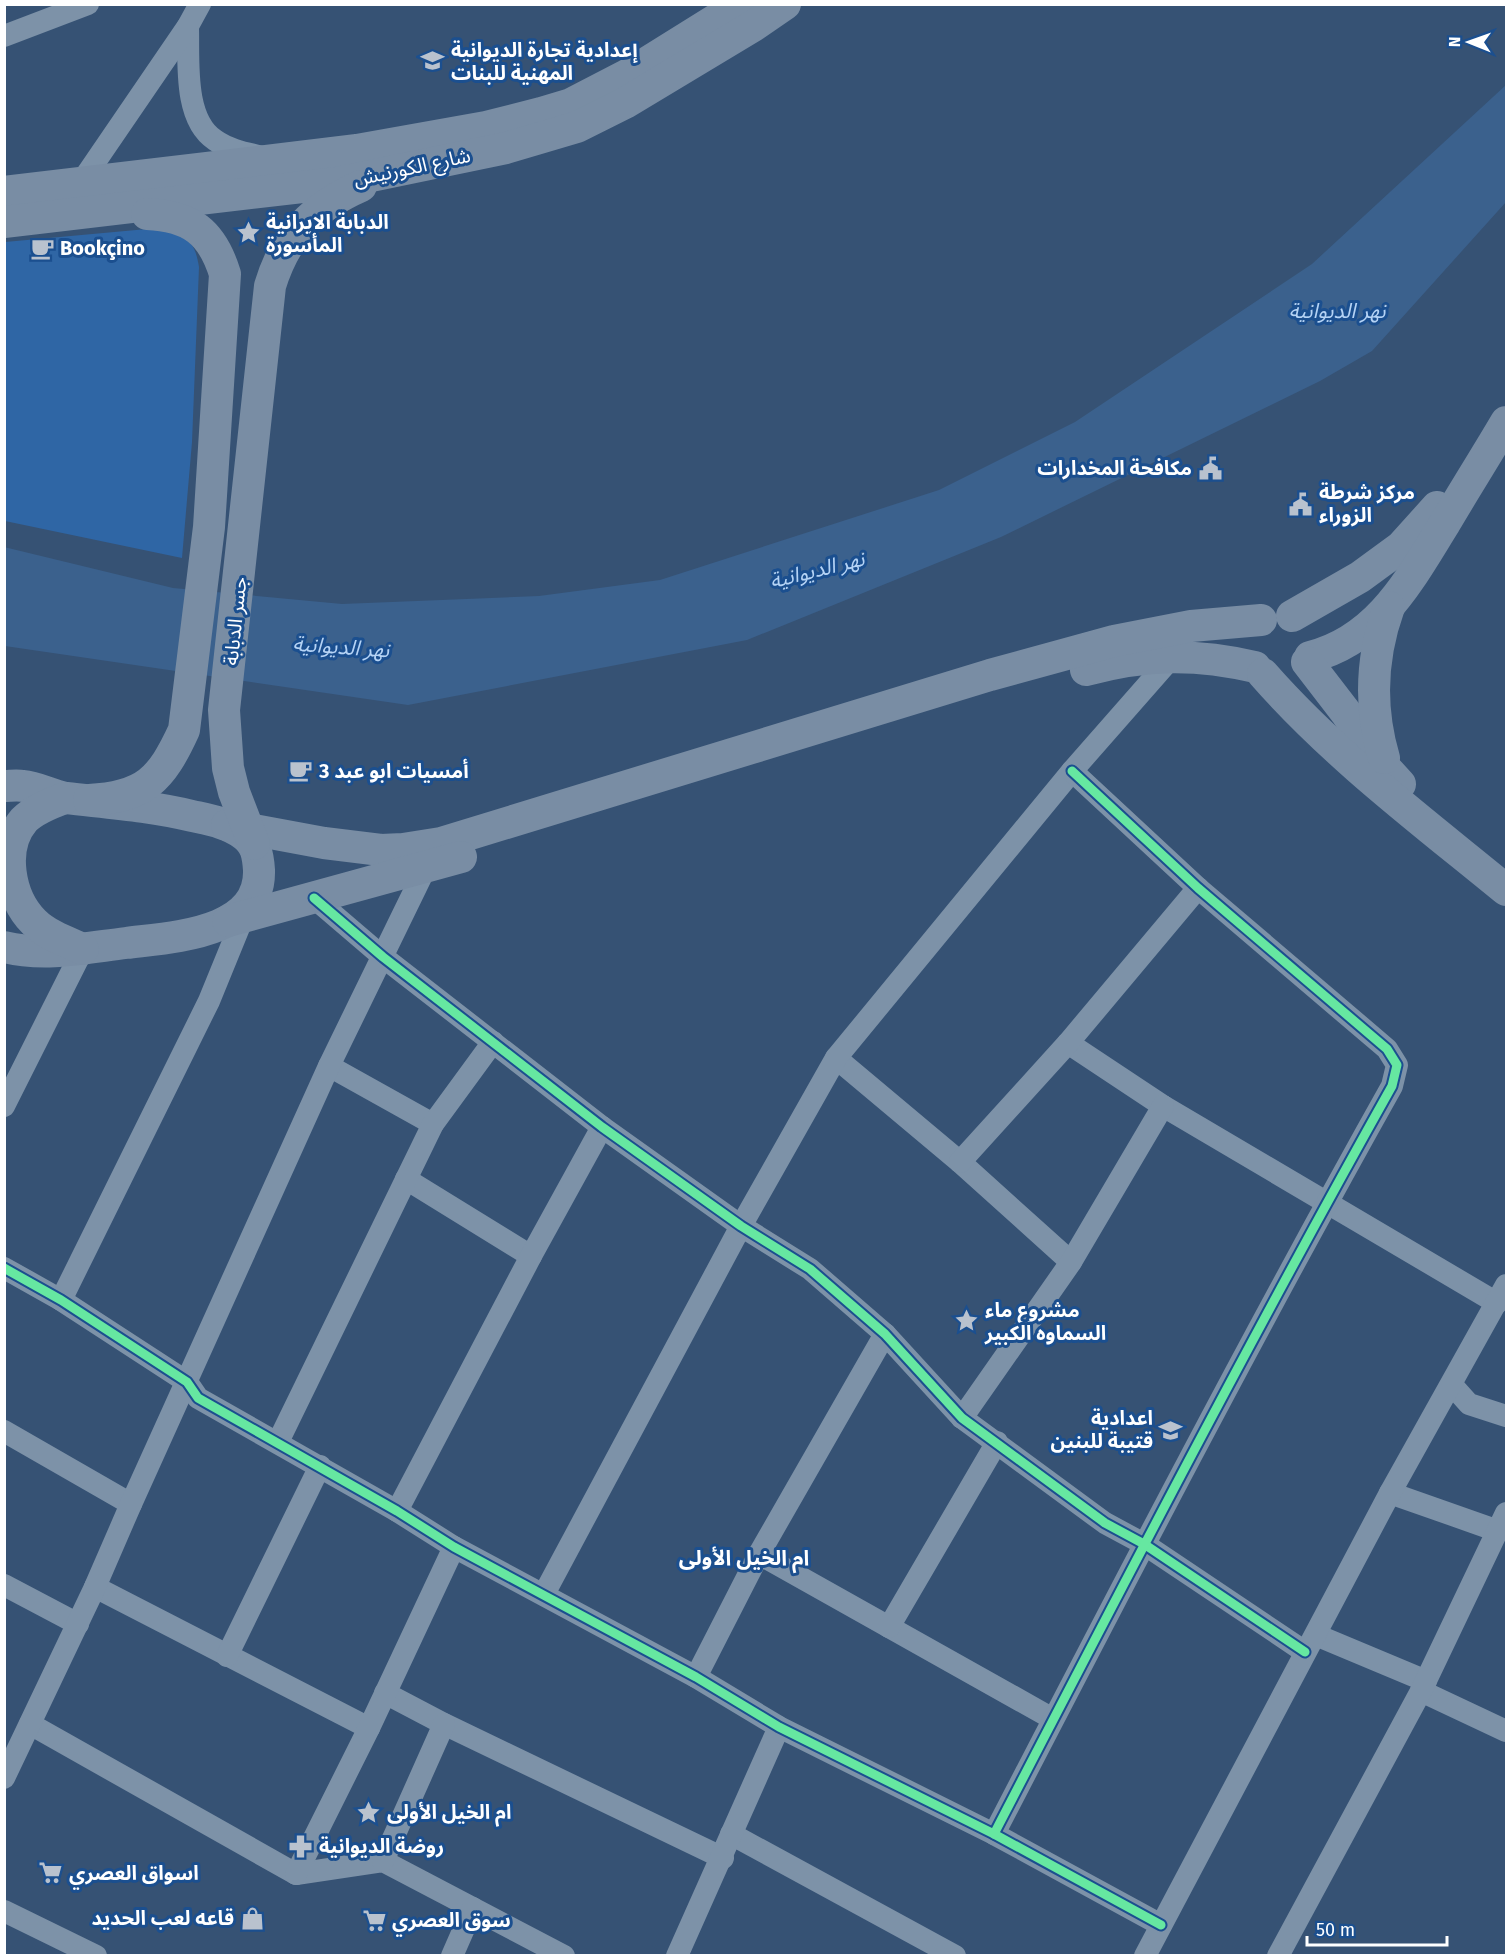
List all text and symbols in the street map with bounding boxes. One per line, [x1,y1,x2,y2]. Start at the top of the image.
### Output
north arrow [1439,12,1499,72]
text: N [1445,36,1464,47]
place label: إعدادية تجارة الديوانية المهنية للبنات [451,38,638,85]
school or university icon: إعدادية تجارة الديوانية المهنية للبنات [420,48,446,74]
street label: شارع الكورنيش [351,143,473,194]
place label: الدبابة الايرانية المأسورة [266,210,389,257]
place icon: الدبابة الايرانية المأسورة [235,220,261,246]
cafe icon: Bookçino [29,235,55,261]
place label: Bookçino [60,236,145,260]
water label: نهر الديوانية [1289,298,1387,324]
public building icon: مكافحة المخدارات [1197,455,1223,481]
place label: مكافحة المخدارات [1037,456,1192,480]
place label: مركز شرطة الزوراء [1319,480,1415,527]
public building icon: مركز شرطة الزوراء [1288,491,1314,517]
water label: نهر الديوانية [767,545,868,594]
street label: جسر الدبابة [218,576,252,666]
water label: نهر الديوانية [292,631,392,663]
cafe icon: أمسيات ابو عبد 3 [288,758,314,784]
place label: أمسيات ابو عبد 3 [318,758,469,783]
place label: مشروع ماء السماوه الكبير [984,1298,1106,1345]
place icon: مشروع ماء السماوه الكبير [954,1308,980,1334]
place label: اعدادية قتيبة للبنين [1051,1406,1153,1453]
school or university icon: اعدادية قتيبة للبنين [1158,1417,1184,1443]
district label: ام الخيل الأولى [679,1545,809,1574]
place icon: ام الخيل الأولى [356,1799,382,1825]
place label: ام الخيل الأولى [387,1800,511,1827]
pharmacy icon: روضة الديوانية [288,1833,314,1859]
place label: روضة الديوانية [319,1834,444,1858]
supermarket icon: اسواق العصري [38,1860,64,1886]
place label: اسواق العصري [69,1861,199,1890]
shop icon: قاعه لعب الحديد [239,1905,265,1931]
place label: قاعه لعب الحديد [91,1906,234,1930]
supermarket icon: سوق العصري [361,1907,387,1933]
place label: سوق العصري [392,1908,511,1937]
scale bar [1307,1909,1446,1947]
text: 50 m [1316,1919,1355,1941]

